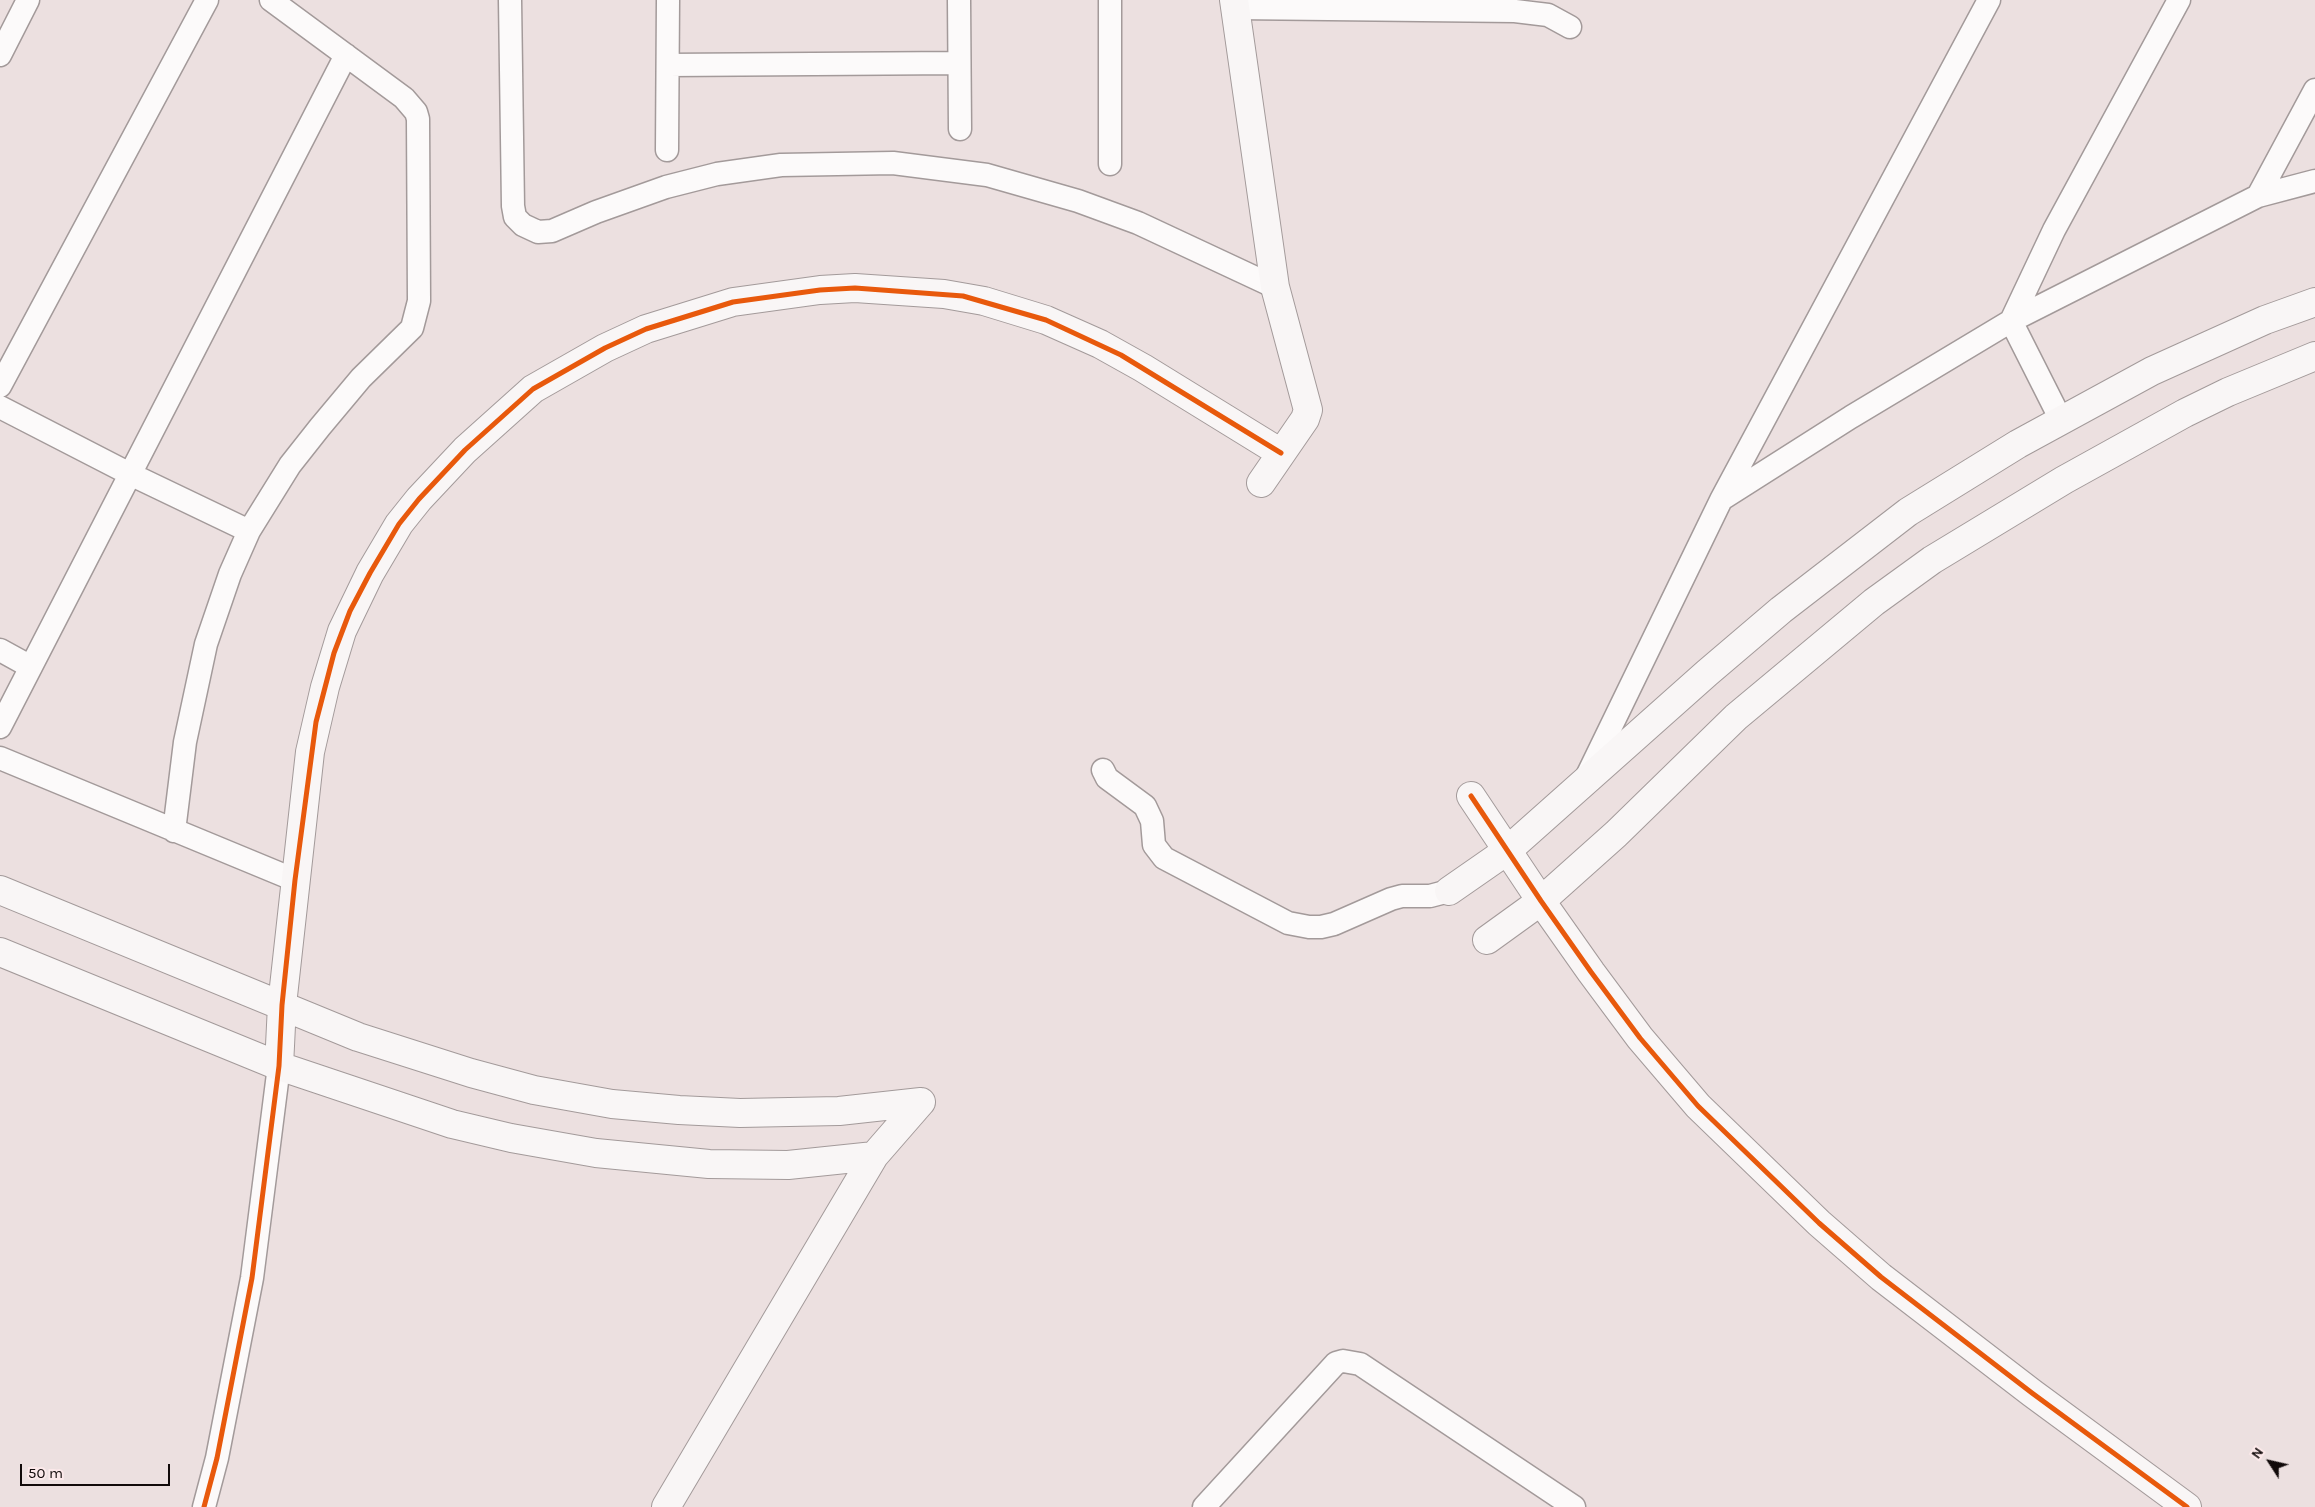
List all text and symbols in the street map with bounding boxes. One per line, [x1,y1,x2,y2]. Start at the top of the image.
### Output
north arrow [2245,1437,2295,1487]
text: N [2247,1444,2267,1462]
scale bar [22,1454,172,1486]
text: 50 m [28,1464,63,1482]

